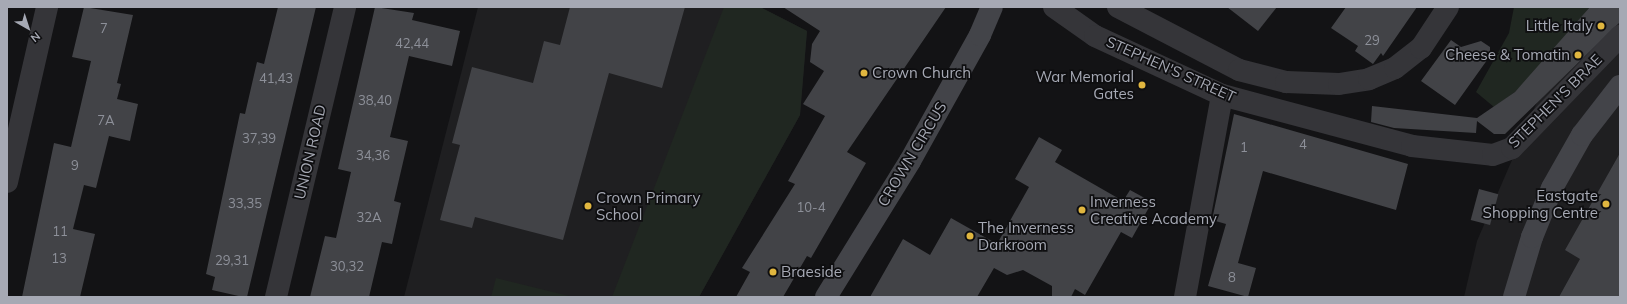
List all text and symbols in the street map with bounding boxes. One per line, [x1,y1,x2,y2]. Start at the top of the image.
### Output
north arrow [8,8,48,48]
place label: Little Italy [1526,17,1593,35]
house number: 7 [100,20,108,36]
marker: Little Italy [1596,21,1606,31]
text: N [28,29,43,45]
street label: STEPHEN'S STREET [1103,32,1239,106]
house number: 29 [1364,32,1380,48]
house number: 42,44 [395,35,429,51]
place label: Cheese & Tomatin [1445,46,1570,64]
street label: STEPHEN'S BRAE [1504,50,1606,152]
marker: Cheese & Tomatin [1573,50,1583,60]
place label: Crown Church [872,64,971,82]
place label: War Memorial Gates [1035,67,1134,102]
marker: Crown Church [859,68,869,78]
house number: 41,43 [259,70,293,86]
marker: War Memorial Gates [1137,80,1147,90]
house number: 38,40 [358,92,392,108]
street label: CROWN CIRCUS [874,98,950,210]
street label: UNION ROAD [290,103,330,201]
house number: 7A [97,112,115,128]
house number: 37,39 [242,130,276,146]
house number: 4 [1299,136,1307,152]
house number: 1 [1240,139,1248,155]
house number: 34,36 [356,147,390,163]
house number: 9 [71,157,79,173]
place label: Eastgate Shopping Centre [1483,186,1598,221]
place label: Crown Primary School [596,188,700,223]
place label: Inverness Creative Academy [1090,192,1217,227]
house number: 33,35 [228,195,262,211]
house number: 10-4 [797,199,825,215]
marker: Eastgate Shopping Centre [1601,199,1611,209]
marker: Crown Primary School [583,201,593,211]
marker: Inverness Creative Academy [1077,205,1087,215]
house number: 32A [356,209,382,225]
place label: The Inverness Darkroom [978,218,1074,253]
house number: 11 [52,223,68,239]
marker: The Inverness Darkroom [965,231,975,241]
house number: 13 [51,250,67,266]
house number: 29,31 [215,252,249,268]
house number: 30,32 [330,258,364,274]
place label: Braeside [781,263,842,281]
marker: Braeside [768,267,778,277]
house number: 8 [1228,269,1236,285]

